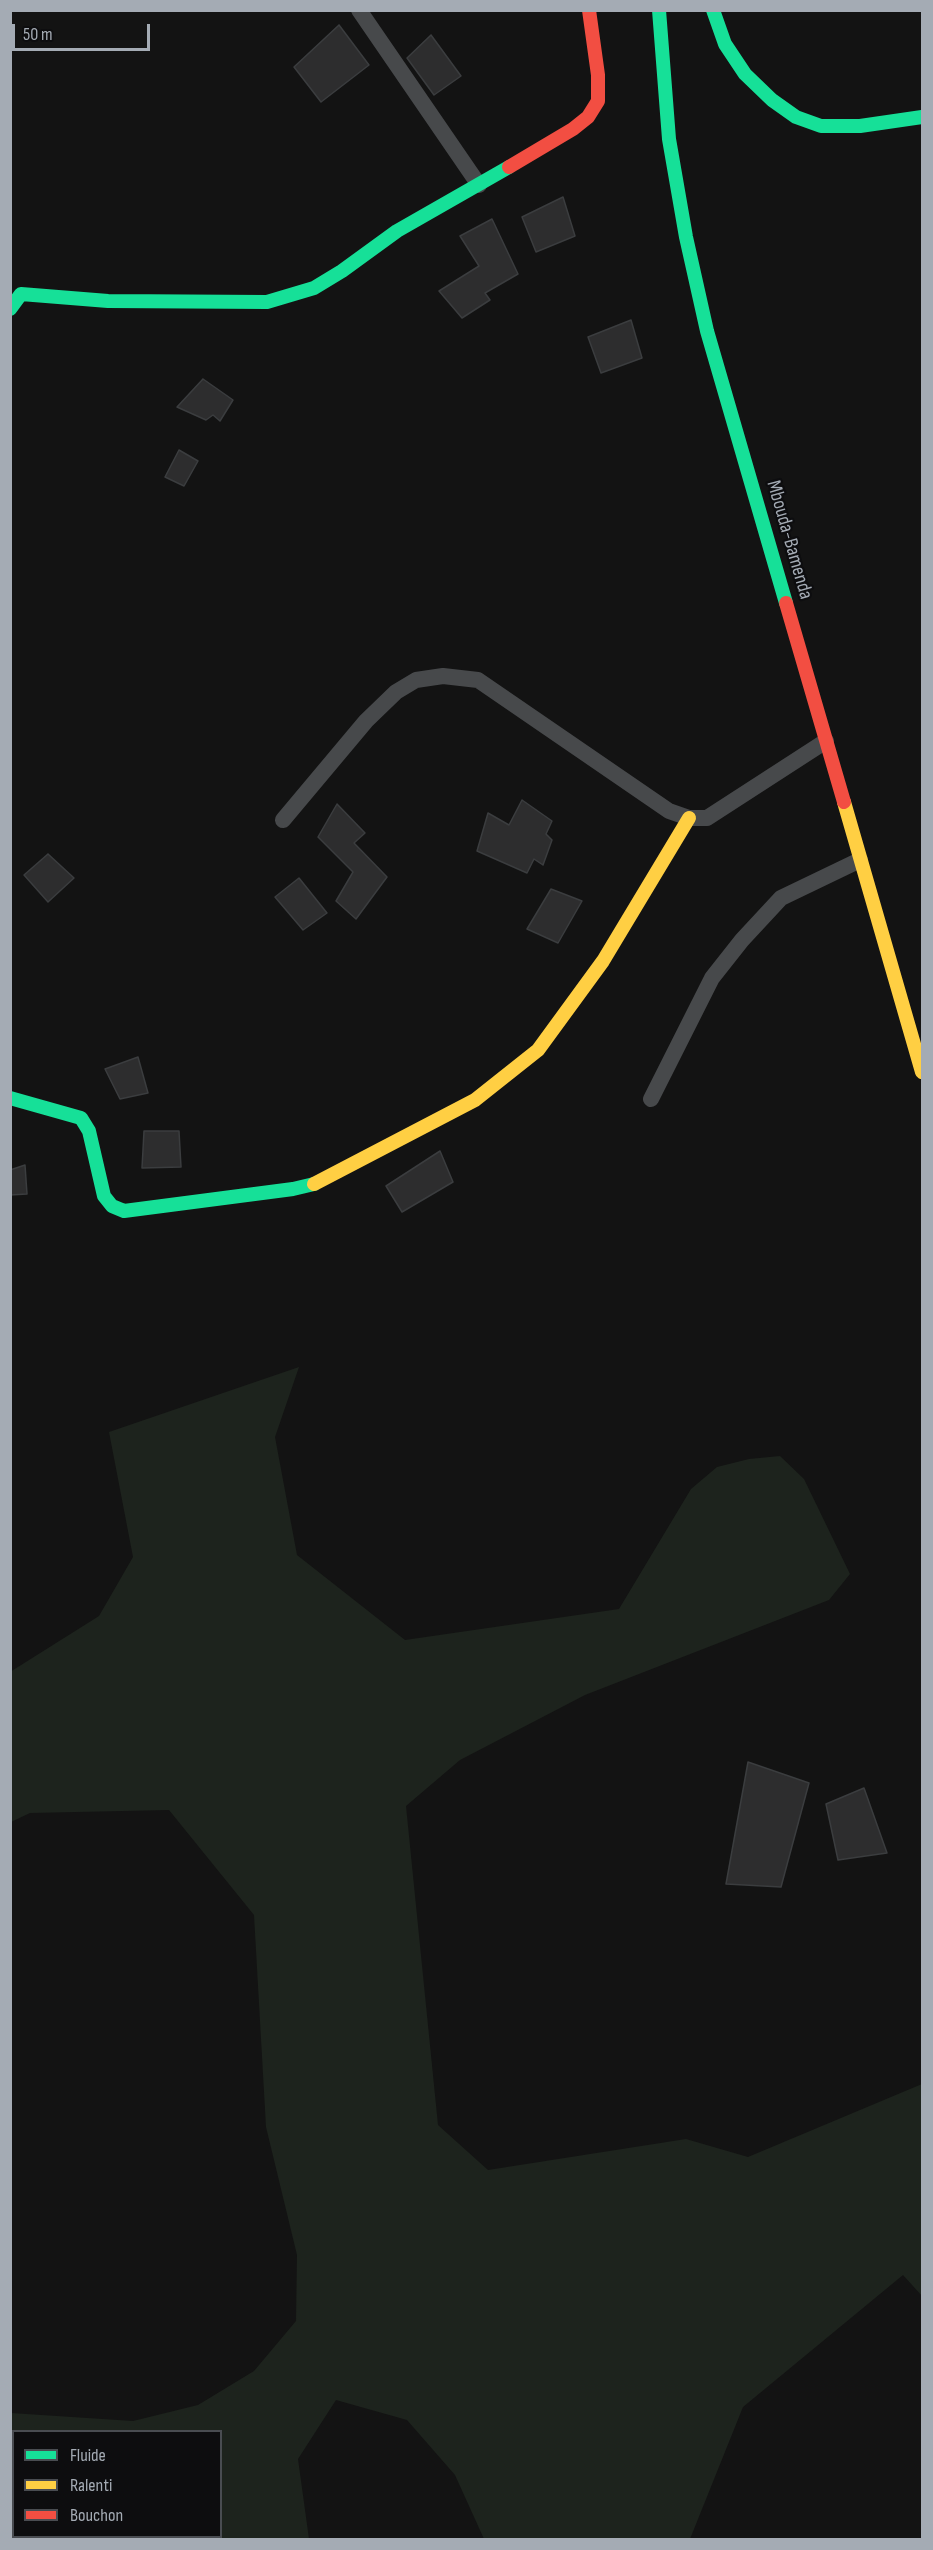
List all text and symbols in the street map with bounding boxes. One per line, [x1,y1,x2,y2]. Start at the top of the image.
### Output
scale bar [15,12,153,50]
text: 50 m [23,24,53,45]
street label: Mbouda-Bamenda [761,478,817,602]
legend [12,2430,222,2538]
text: Fluide [70,2445,106,2466]
text: Ralenti [70,2475,112,2496]
text: Bouchon [70,2505,123,2526]

